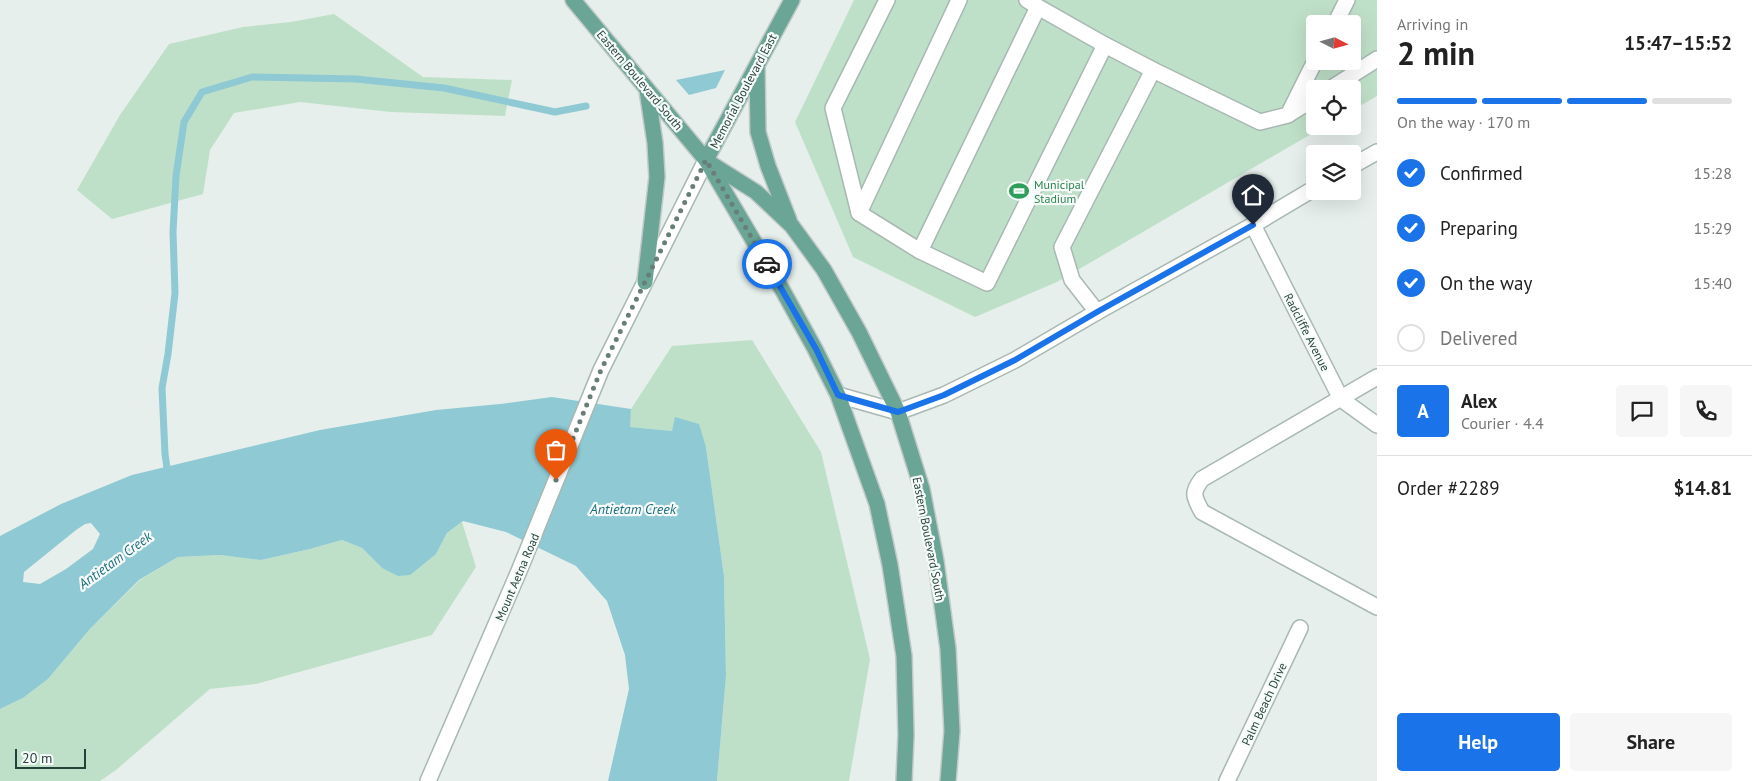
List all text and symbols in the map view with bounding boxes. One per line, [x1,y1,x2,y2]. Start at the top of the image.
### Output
text: Arriving in [1397,14,1468,34]
north arrow [1306,15,1361,70]
map controls [1306,15,1361,200]
street label: Eastern Boulevard South [594,27,686,133]
street label: Memorial Boulevard East [706,31,780,151]
text: 15:47–15:52 [1624,31,1732,55]
text: 2 min [1397,32,1475,74]
button: locate [1306,80,1361,135]
text: On the way · 170 m [1397,112,1530,132]
button: layers [1306,145,1361,200]
icon: check [1397,159,1425,187]
text: Confirmed [1440,161,1523,185]
text: 15:28 [1694,163,1732,183]
pin [1232,174,1274,225]
place label: Municipal Stadium [1034,177,1085,206]
sports icon: Municipal Stadium [1008,180,1030,202]
icon: home [1239,181,1267,209]
icon: check [1397,214,1425,242]
text: Preparing [1440,216,1518,240]
text: 15:29 [1694,218,1732,238]
courier [742,239,792,289]
icon: car [753,250,781,278]
icon: check [1397,269,1425,297]
text: On the way [1440,271,1532,295]
text: 15:40 [1694,273,1732,293]
street label: Radcliffe Avenue [1281,291,1333,373]
text: Delivered [1440,326,1518,350]
button: chat [1616,385,1668,437]
button: phone [1680,385,1732,437]
text: Alex [1461,389,1497,413]
text: A [1417,399,1429,423]
text: Courier · 4.4 [1461,413,1544,433]
pin [535,429,577,480]
icon: bag [542,436,570,464]
street label: Eastern Boulevard South [910,476,948,602]
text: Order #2289 [1397,476,1500,500]
text: $14.81 [1673,476,1732,500]
water label: Antietam Creek [589,500,677,518]
water label: Antietam Creek [74,527,156,593]
street label: Mount Aetna Road [492,531,542,623]
street label: Palm Beach Drive [1238,660,1290,748]
button: Help [1397,713,1560,771]
button: Share [1570,713,1732,771]
scale bar [15,746,86,769]
text: 20 m [22,749,52,767]

